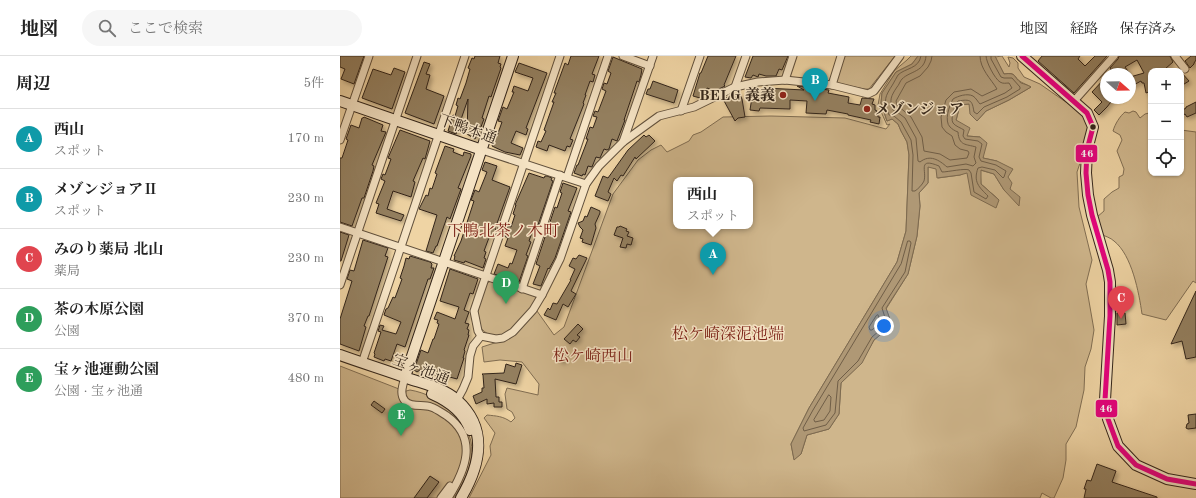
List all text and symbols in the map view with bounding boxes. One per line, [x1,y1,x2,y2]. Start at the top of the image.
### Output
search box [82,10,362,46]
icon: search [96,17,118,39]
text: 地図 [20,21,58,40]
text: ここで検索 [128,22,203,37]
text: 地図 [1020,22,1048,36]
text: 経路 [1070,22,1098,36]
text: 保存済み [1120,22,1176,36]
pin: B [802,68,828,101]
north arrow [1100,68,1136,104]
map controls [1148,68,1184,176]
button: + [1148,68,1184,104]
text: 周辺 [16,76,50,93]
text: 5件 [303,77,324,90]
place label: BELG 義義 [699,86,775,104]
marker: BELG 義義 [778,90,788,100]
place label: メゾンジョア [875,101,964,118]
marker: メゾンジョア [862,104,872,114]
button: − [1148,104,1184,140]
street label: 下鴨本通 [437,112,499,147]
unlabelled marker [1088,122,1098,132]
text: 西山 [54,123,84,138]
text: A [24,132,34,145]
text: 170 m [287,132,324,145]
button: locate [1148,140,1184,176]
line badge: 46 [1075,144,1098,163]
text: スポット [54,145,106,158]
text: 46 [1081,149,1093,160]
popup [673,177,753,229]
text: メゾンジョアⅡ [54,183,158,198]
text: 西山 [687,188,717,203]
text: B [24,192,34,205]
text: 230 m [287,192,324,205]
text: スポット [54,205,106,218]
text: スポット [687,210,739,223]
district label: 下鴨北茶ノ木町 [447,222,559,240]
pin: A [700,242,726,275]
text: みのり薬局 北山 [54,243,163,258]
text: C [25,252,33,265]
text: 230 m [287,252,324,265]
text: 薬局 [54,265,80,278]
pin: D [493,271,519,304]
pin: C [1108,286,1134,319]
text: 茶の木原公園 [54,303,144,318]
text: D [24,312,34,325]
text: 370 m [287,312,324,325]
your location [874,316,894,336]
text: 公園 [54,325,80,338]
district label: 松ケ崎深泥池端 [672,325,784,343]
district label: 松ケ崎西山 [553,347,633,365]
street label: 宝ヶ池通 [390,351,452,388]
text: 宝ヶ池運動公園 [54,363,159,378]
text: E [25,372,33,385]
text: 480 m [287,372,324,385]
text: 公園 · 宝ヶ池通 [54,385,143,398]
line badge: 46 [1095,399,1118,418]
pin: E [388,403,414,436]
text: 46 [1100,404,1112,415]

